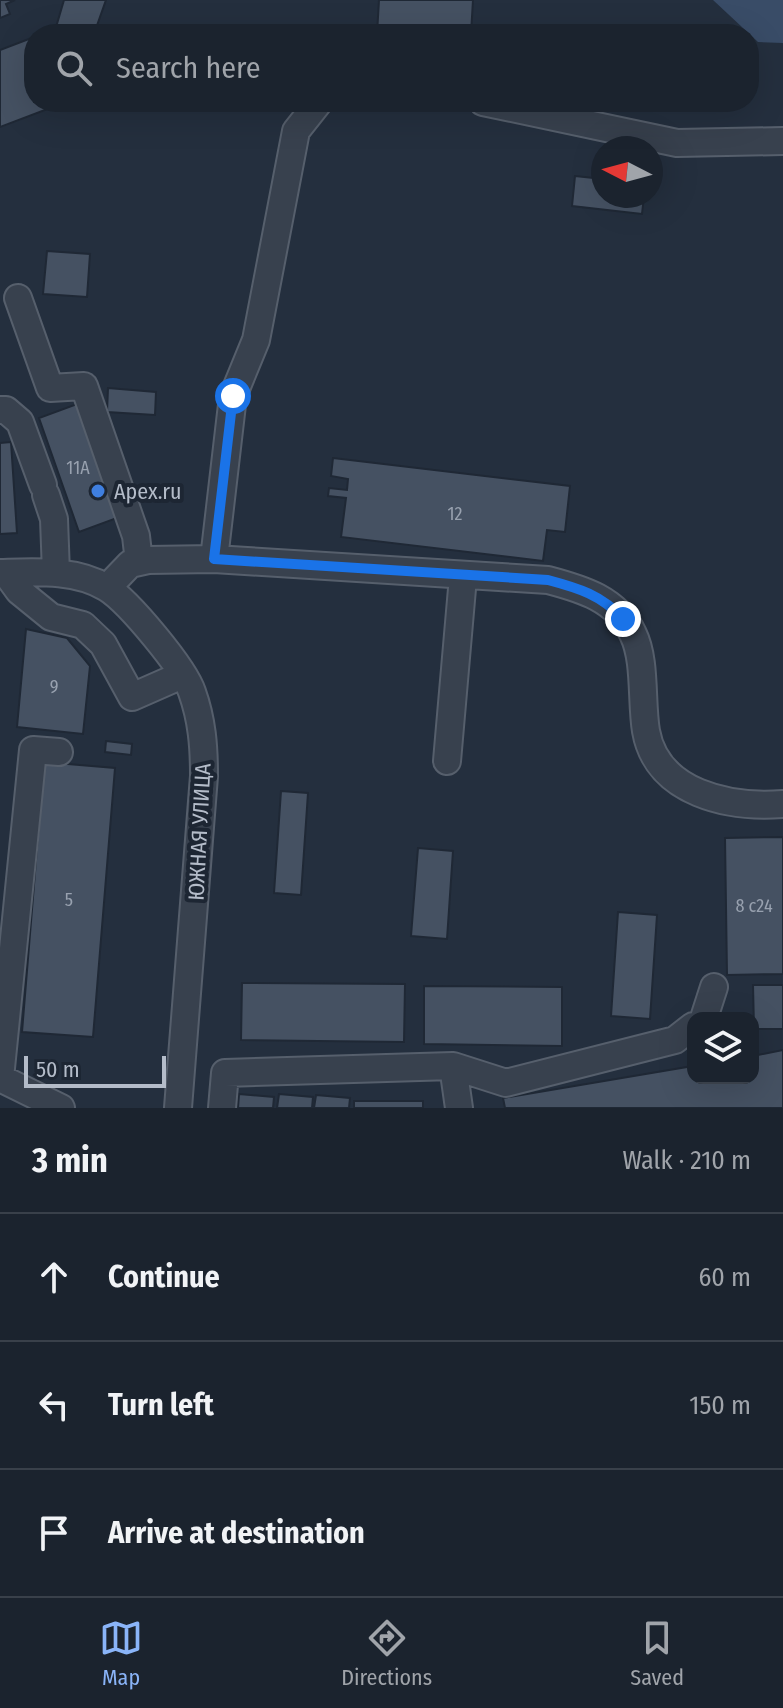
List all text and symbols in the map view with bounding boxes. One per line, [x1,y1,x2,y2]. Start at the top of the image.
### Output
search box [24,24,759,112]
icon: search [52,46,96,90]
text: Search here [116,50,261,86]
north arrow [591,136,663,208]
route start [215,378,251,414]
house number: 11А [66,457,90,479]
place label: Apex.ru [114,478,182,505]
marker: Apex.ru [89,482,107,500]
house number: 12 [448,503,463,525]
route end [605,601,641,637]
house number: 9 [50,676,58,698]
street label: ЮЖНАЯ УЛИЦА [182,762,217,901]
house number: 5 [65,889,73,911]
house number: 8 с24 [735,895,773,917]
map controls [687,1012,759,1084]
button: layers [687,1012,759,1084]
scale bar [24,1052,166,1088]
text: 50 m [36,1056,80,1083]
text: 3 min [32,1140,108,1181]
text: Walk · 210 m [622,1145,751,1176]
icon: ahead [32,1255,76,1299]
text: Continue [108,1259,220,1295]
text: 60 m [698,1262,751,1293]
icon: left [32,1383,76,1427]
text: Turn left [108,1387,214,1423]
text: 150 m [689,1390,751,1421]
icon: arrive [32,1511,76,1555]
text: Arrive at destination [108,1515,365,1551]
tab: Map [99,1616,143,1691]
tab: Directions [341,1616,432,1691]
tab: Saved [630,1616,684,1691]

